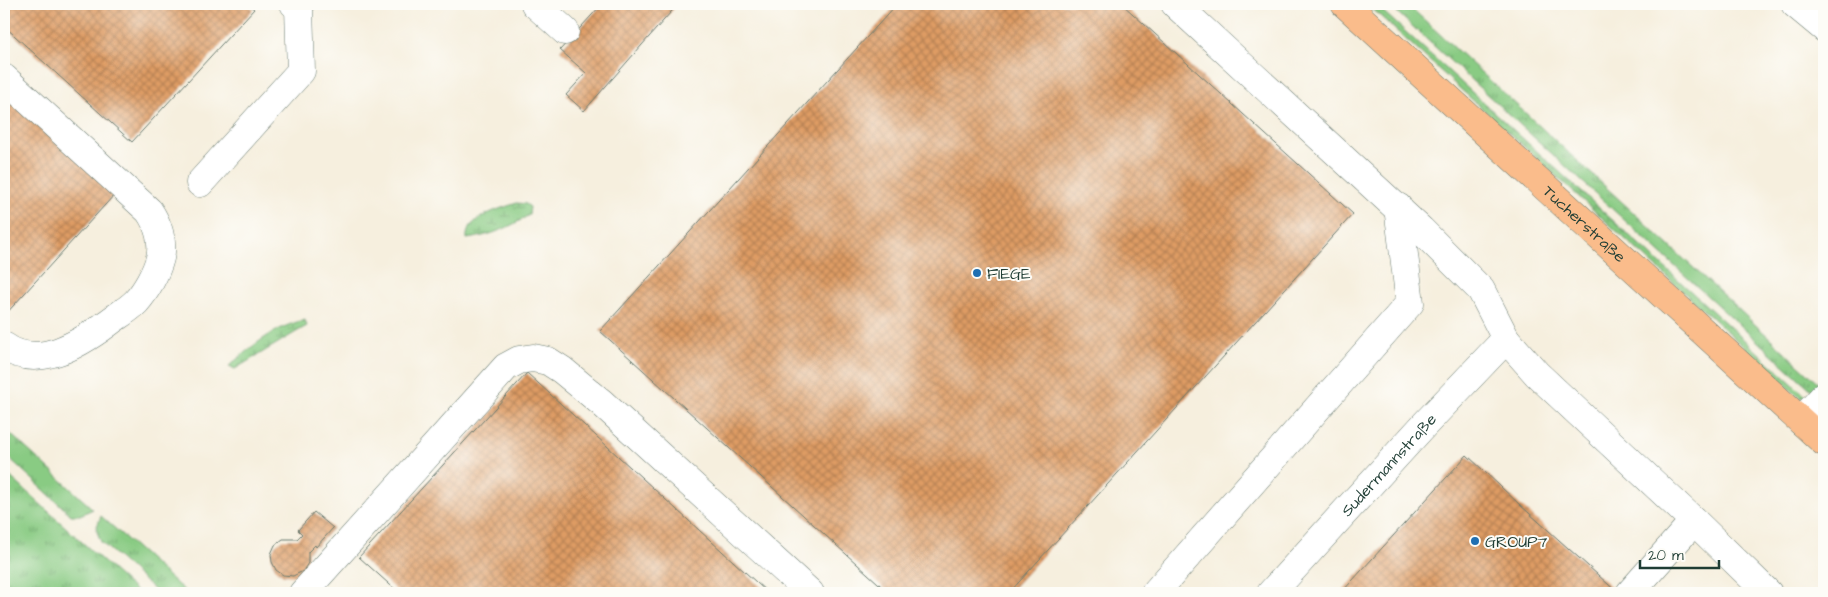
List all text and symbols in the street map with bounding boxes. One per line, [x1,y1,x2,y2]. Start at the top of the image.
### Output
street label: Tucherstraße [1538,180,1631,268]
place label: FIEGE [987,263,1031,285]
marker: FIEGE [971,267,983,279]
street label: Sudermannstraße [1336,409,1442,521]
place label: GROUP7 [1485,531,1547,553]
marker: GROUP7 [1469,535,1481,547]
scale bar [1640,537,1719,569]
text: 20 m [1648,545,1684,566]

